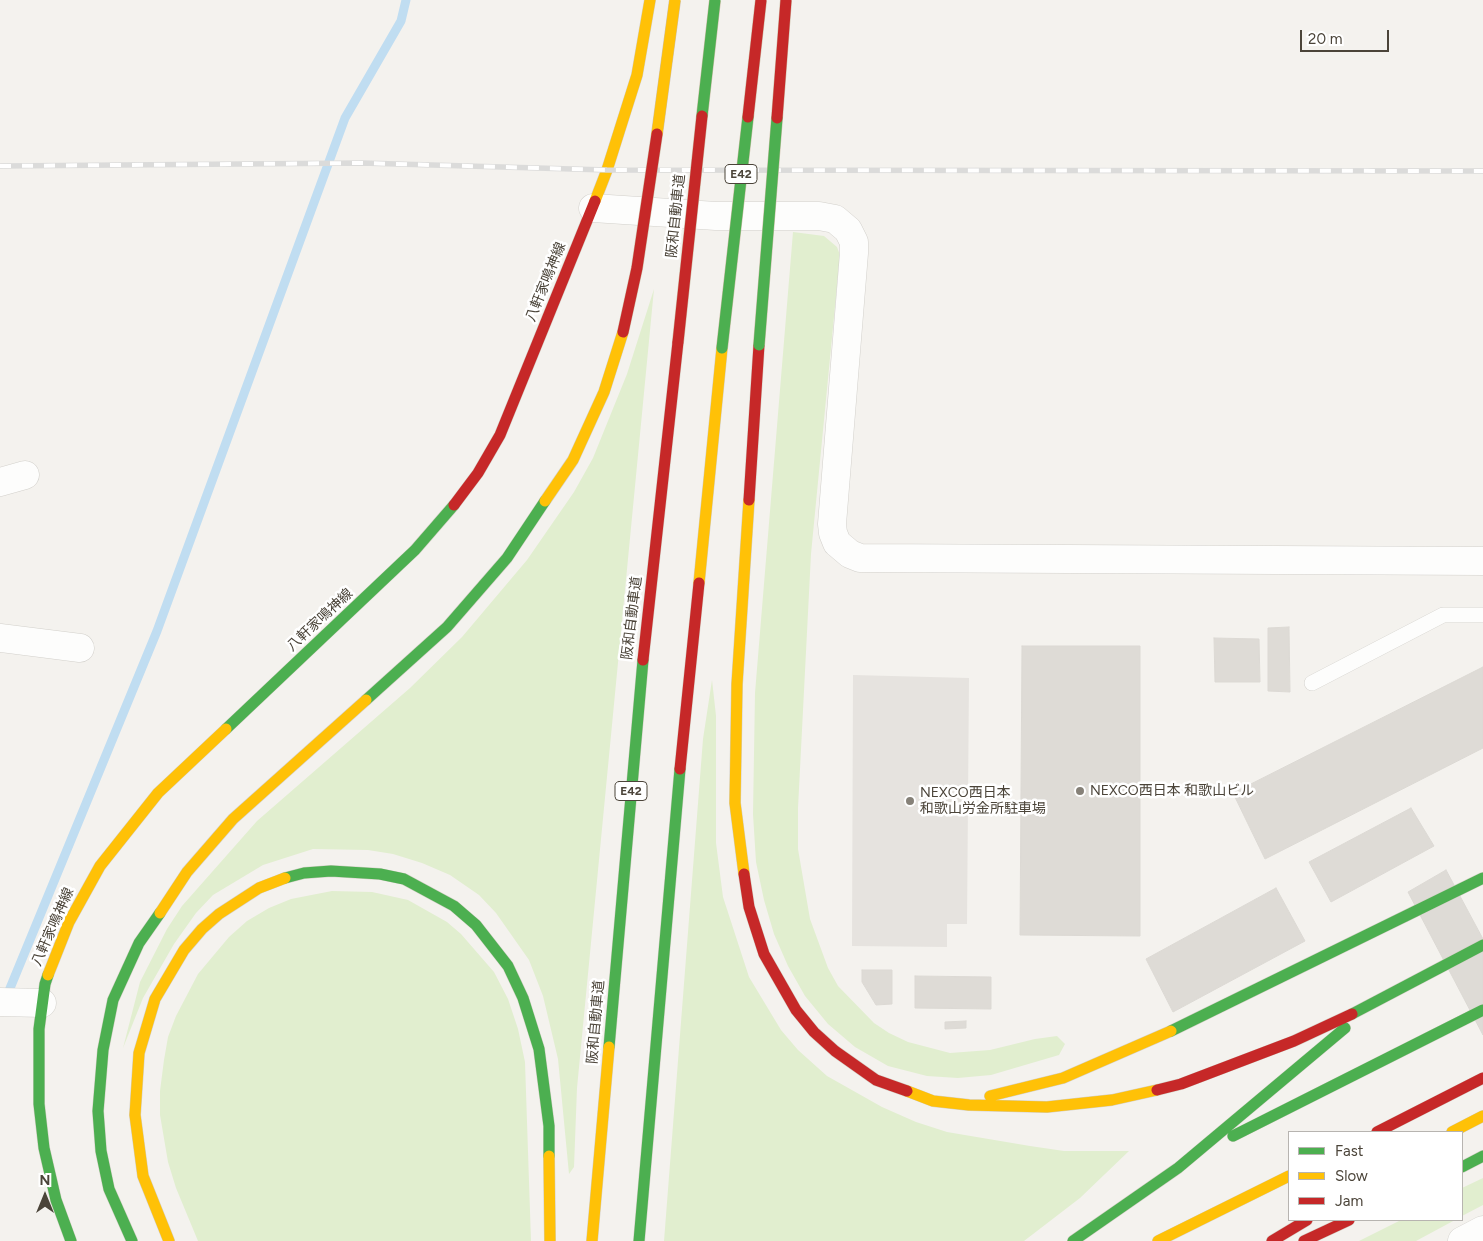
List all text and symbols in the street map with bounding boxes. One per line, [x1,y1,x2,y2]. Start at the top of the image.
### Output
scale bar [1303,20,1392,52]
text: 20 m [1308,30,1342,48]
road number: E42 [725,164,757,183]
street label: 阪和自動車道 [663,173,689,259]
street label: 八軒家鳴神線 [522,240,570,324]
street label: 阪和自動車道 [619,575,645,661]
street label: 八軒家鳴神線 [284,585,356,655]
road number: E42 [615,781,647,800]
place label: NEXCO西日本 和歌山ビル [1090,783,1254,799]
place label: NEXCO西日本 和歌山労金所駐車場 [920,785,1046,818]
marker: NEXCO西日本 和歌山ビル [1074,785,1086,797]
marker: NEXCO西日本 和歌山労金所駐車場 [904,795,916,807]
street label: 八軒家鳴神線 [28,885,78,969]
street label: 阪和自動車道 [584,979,608,1065]
legend [1288,1131,1463,1221]
text: Fast [1335,1142,1363,1160]
text: Slow [1335,1167,1368,1185]
north arrow [20,1171,70,1221]
text: N [40,1172,50,1189]
text: Jam [1335,1192,1363,1210]

